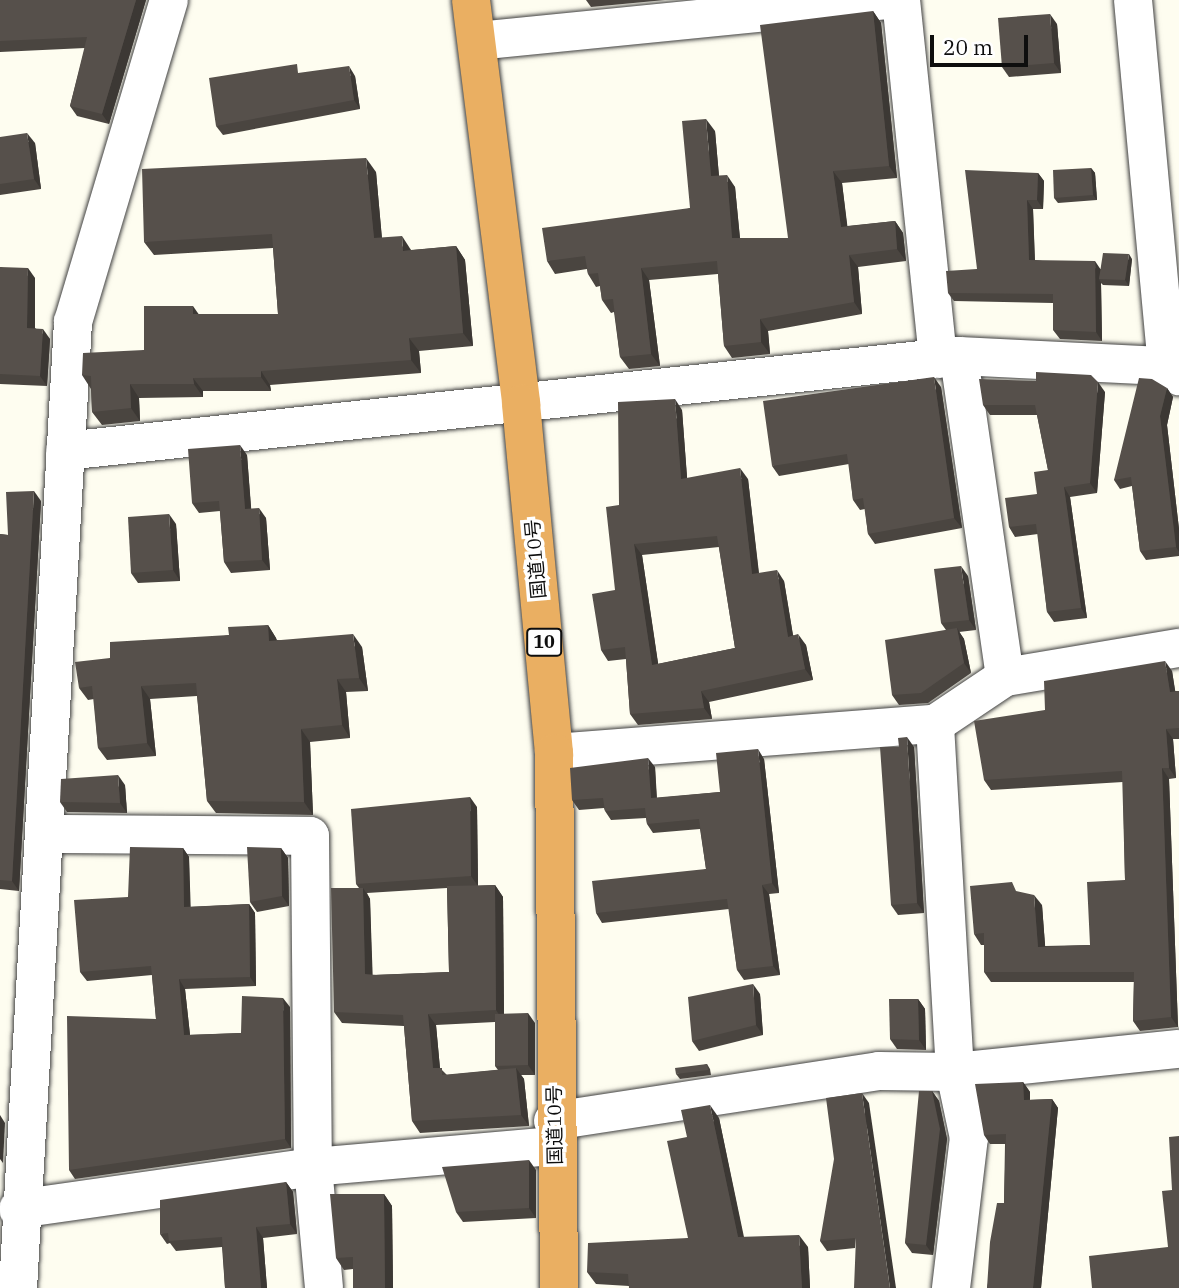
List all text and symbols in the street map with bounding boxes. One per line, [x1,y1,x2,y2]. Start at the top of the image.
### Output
scale bar [934,21,1032,65]
text: 20 m [943,33,993,61]
street label: 国道10号 [521,518,551,600]
road number: 10 [525,628,563,656]
street label: 国道10号 [543,1085,567,1165]

